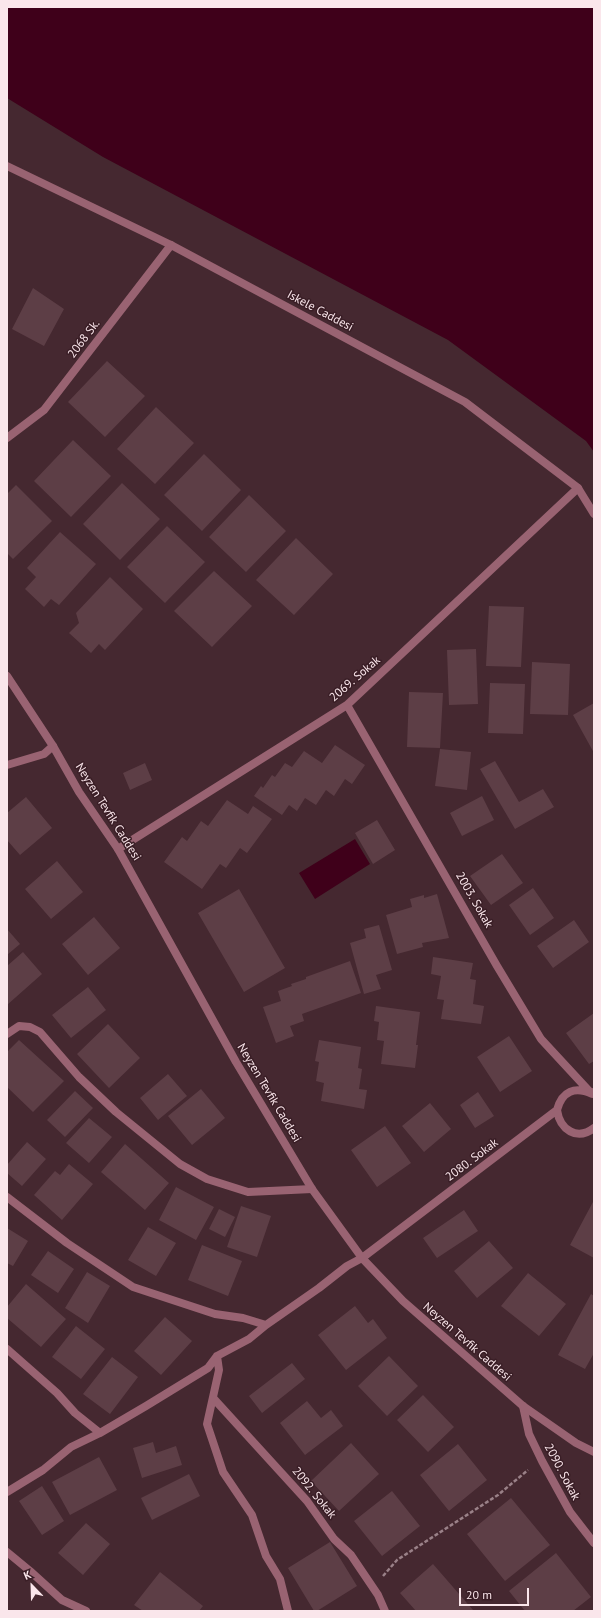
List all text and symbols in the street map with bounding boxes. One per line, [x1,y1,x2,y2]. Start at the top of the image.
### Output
street label: Iskele Caddesi [284,288,356,334]
street label: 2068 Sk. [65,317,103,361]
street label: 2069. Sokak [327,653,383,705]
street label: Neyzen Tevfik Caddesi [72,760,144,864]
street label: 2003. Sokak [452,869,496,931]
street label: Neyzen Tevfik Caddesi [234,1041,304,1145]
street label: 2080. Sokak [443,1136,501,1184]
street label: Neyzen Tevfik Caddesi [420,1300,514,1384]
street label: 2090. Sokak [541,1441,583,1503]
street label: 2092. Sokak [289,1464,339,1522]
north arrow [12,1566,52,1606]
text: K [21,1567,33,1583]
scale bar [461,1580,531,1606]
text: 20 m [466,1587,492,1602]

